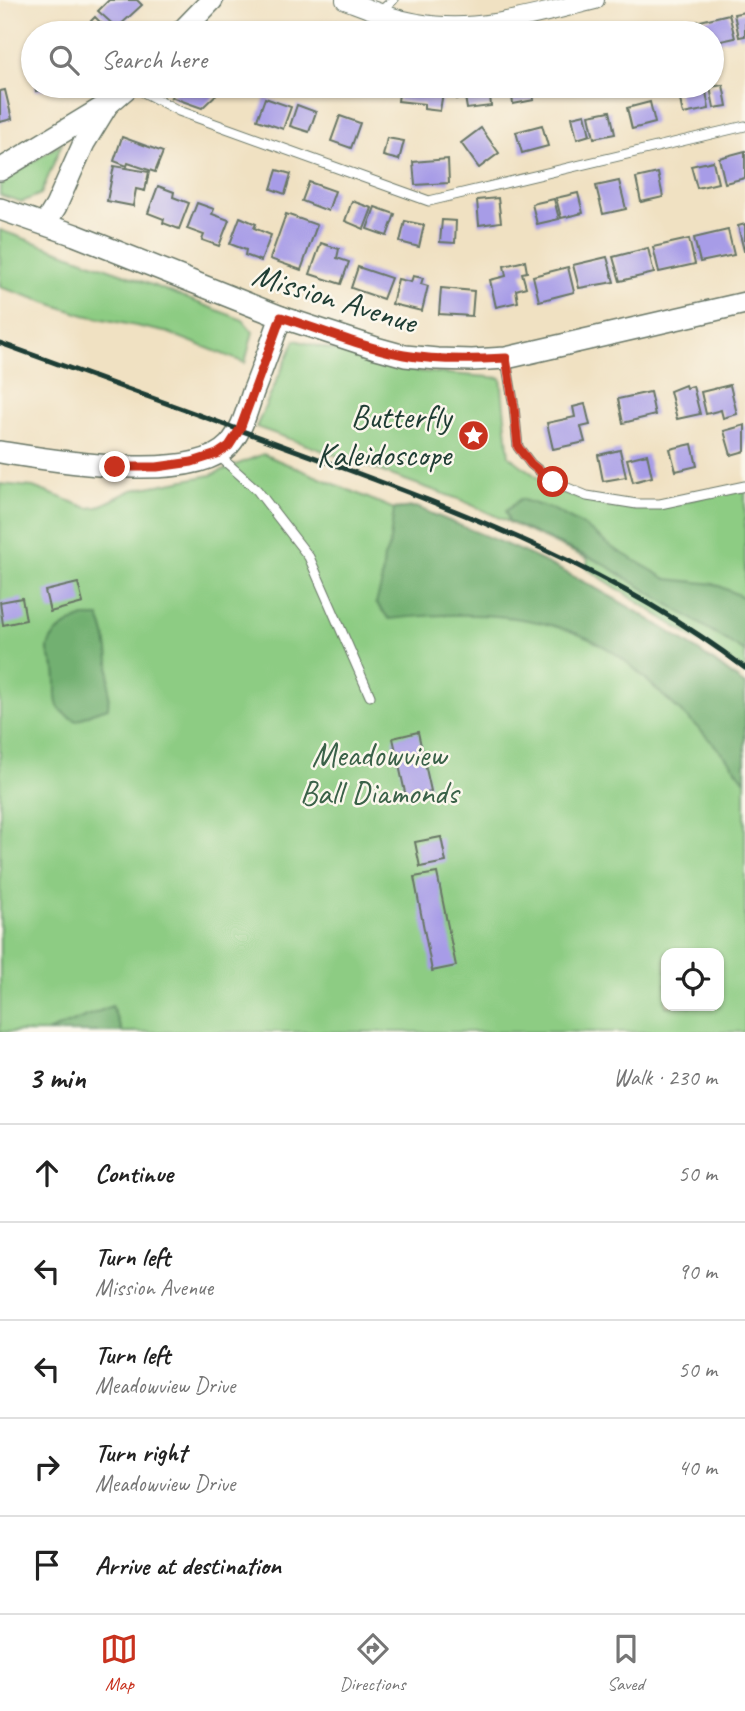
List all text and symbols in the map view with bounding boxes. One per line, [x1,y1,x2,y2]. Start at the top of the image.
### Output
search box [21,21,724,98]
icon: search [45,41,83,79]
text: Search here [101,43,207,76]
street label: Mission Avenue [248,253,424,343]
place label: Butterfly Kaleidoscope [317,396,454,476]
place icon: Butterfly Kaleidoscope [457,418,491,452]
route end [99,451,130,482]
route start [537,466,568,497]
park label: Meadowview Ball Diamonds [300,734,461,814]
map controls [661,948,724,1011]
button: locate [661,948,724,1011]
text: 3 min [28,1059,85,1097]
text: Walk · 230 m [613,1063,717,1092]
icon: ahead [28,1154,66,1192]
text: Continue [95,1157,173,1190]
text: 50 m [678,1159,717,1188]
text: Turn left [95,1240,170,1273]
icon: left [28,1252,66,1290]
text: 90 m [678,1257,717,1286]
text: Mission Avenue [95,1273,213,1302]
text: Turn left [95,1338,170,1371]
icon: left [28,1350,66,1388]
text: 50 m [678,1355,717,1384]
text: Meadowview Drive [95,1371,235,1400]
text: Turn right [95,1436,186,1469]
icon: right [28,1448,66,1486]
text: 40 m [678,1453,717,1482]
text: Meadowview Drive [95,1469,235,1498]
icon: arrive [28,1546,66,1584]
text: Arrive at destination [95,1549,281,1582]
tab: Map [100,1630,138,1696]
tab: Directions [339,1630,406,1696]
tab: Saved [607,1630,645,1696]

